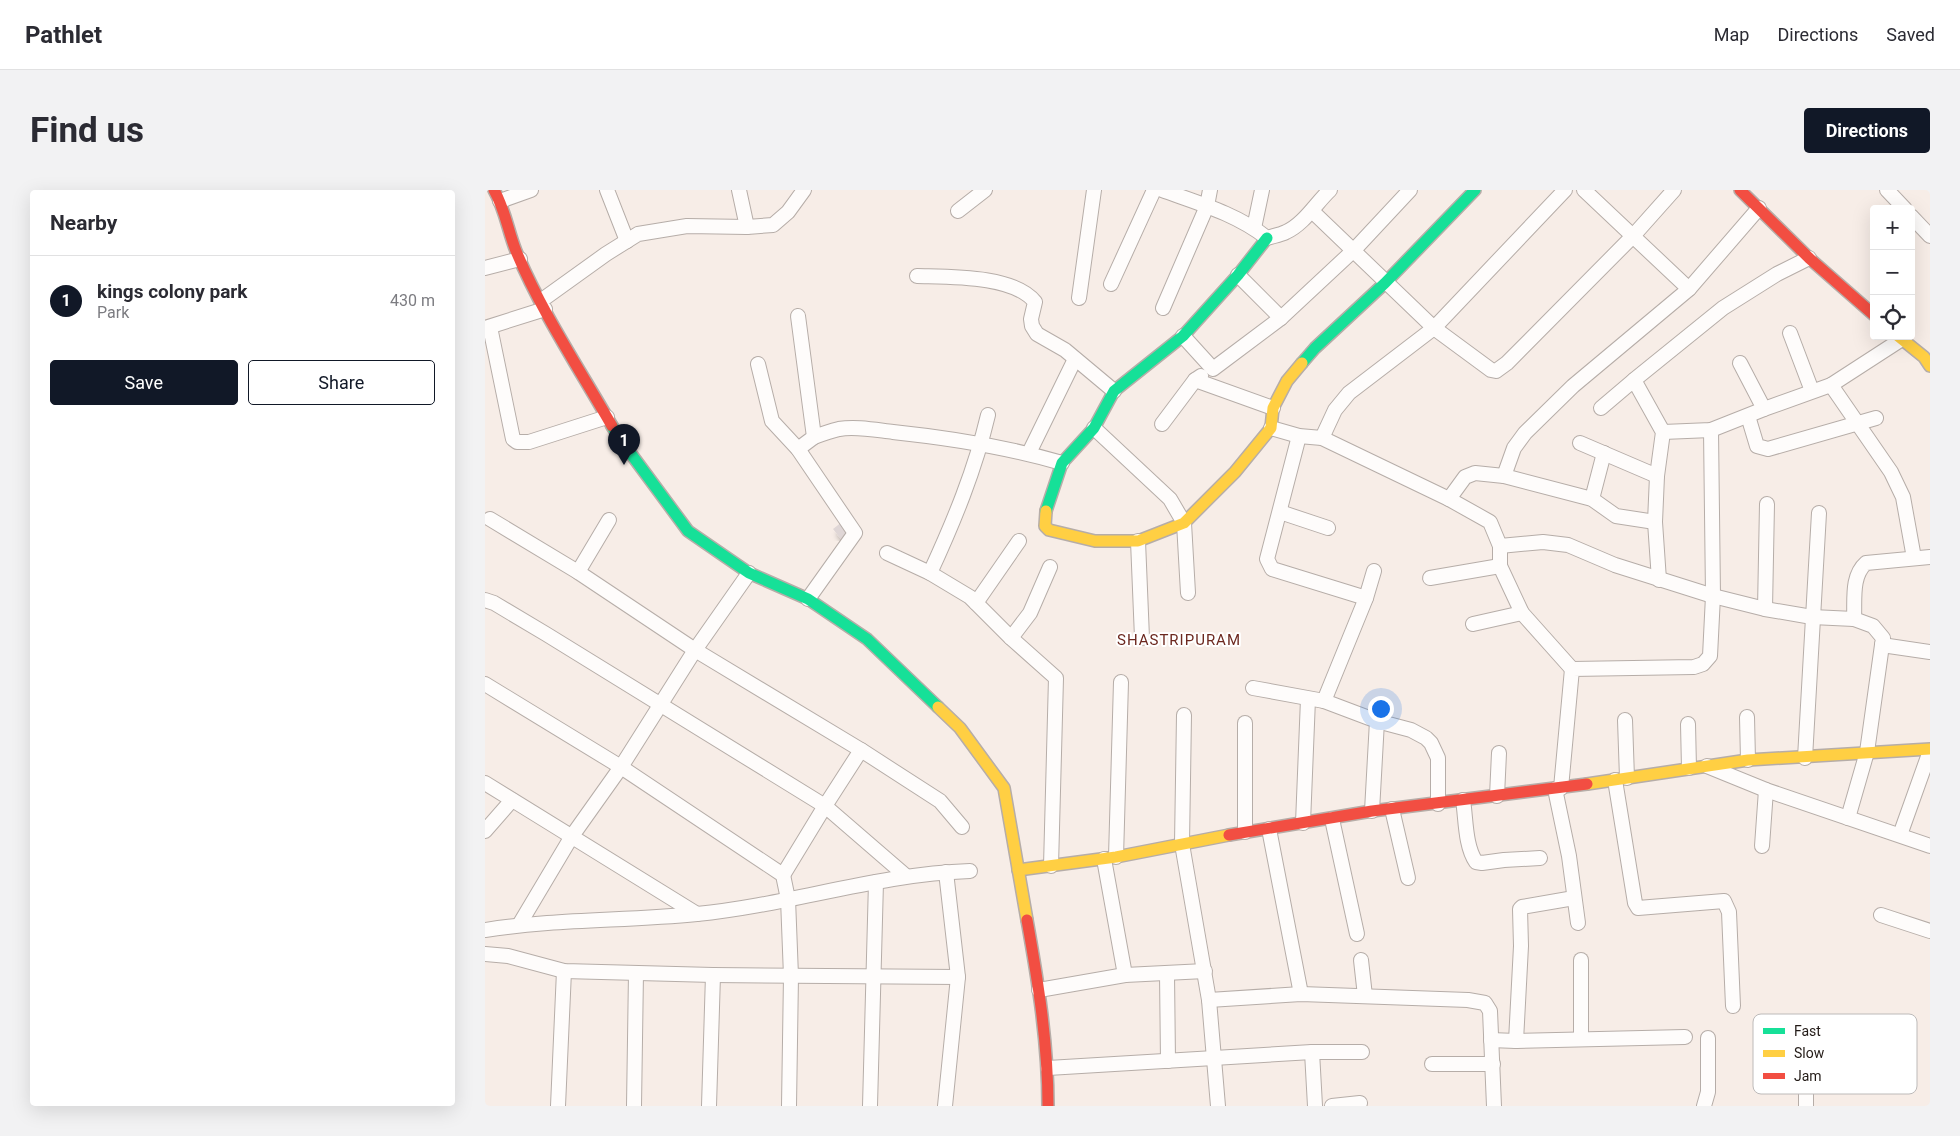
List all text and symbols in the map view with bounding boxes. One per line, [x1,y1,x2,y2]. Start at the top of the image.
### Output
text: Pathlet [25,21,102,49]
text: Map [1714,24,1749,45]
text: Directions [1777,24,1858,45]
text: Saved [1886,24,1935,45]
button: Directions [1804,108,1930,153]
text: Find us [30,110,144,151]
map controls [1870,205,1915,340]
button: + [1870,205,1915,250]
text: Nearby [50,211,117,235]
button: − [1870,250,1915,295]
text: kings colony park [97,280,247,303]
text: 1 [61,291,71,310]
text: 430 m [390,291,435,310]
button: locate [1870,295,1915,340]
text: Park [97,303,129,322]
button: Save [50,360,238,405]
button: Share [248,360,435,405]
pin: 1 [608,424,640,465]
district label: SHASTRIPURAM [1117,631,1241,649]
your location [1368,696,1394,722]
legend [1753,1014,1917,1094]
text: Fast [1794,1023,1821,1039]
text: Slow [1794,1045,1825,1061]
text: Jam [1794,1068,1822,1084]

